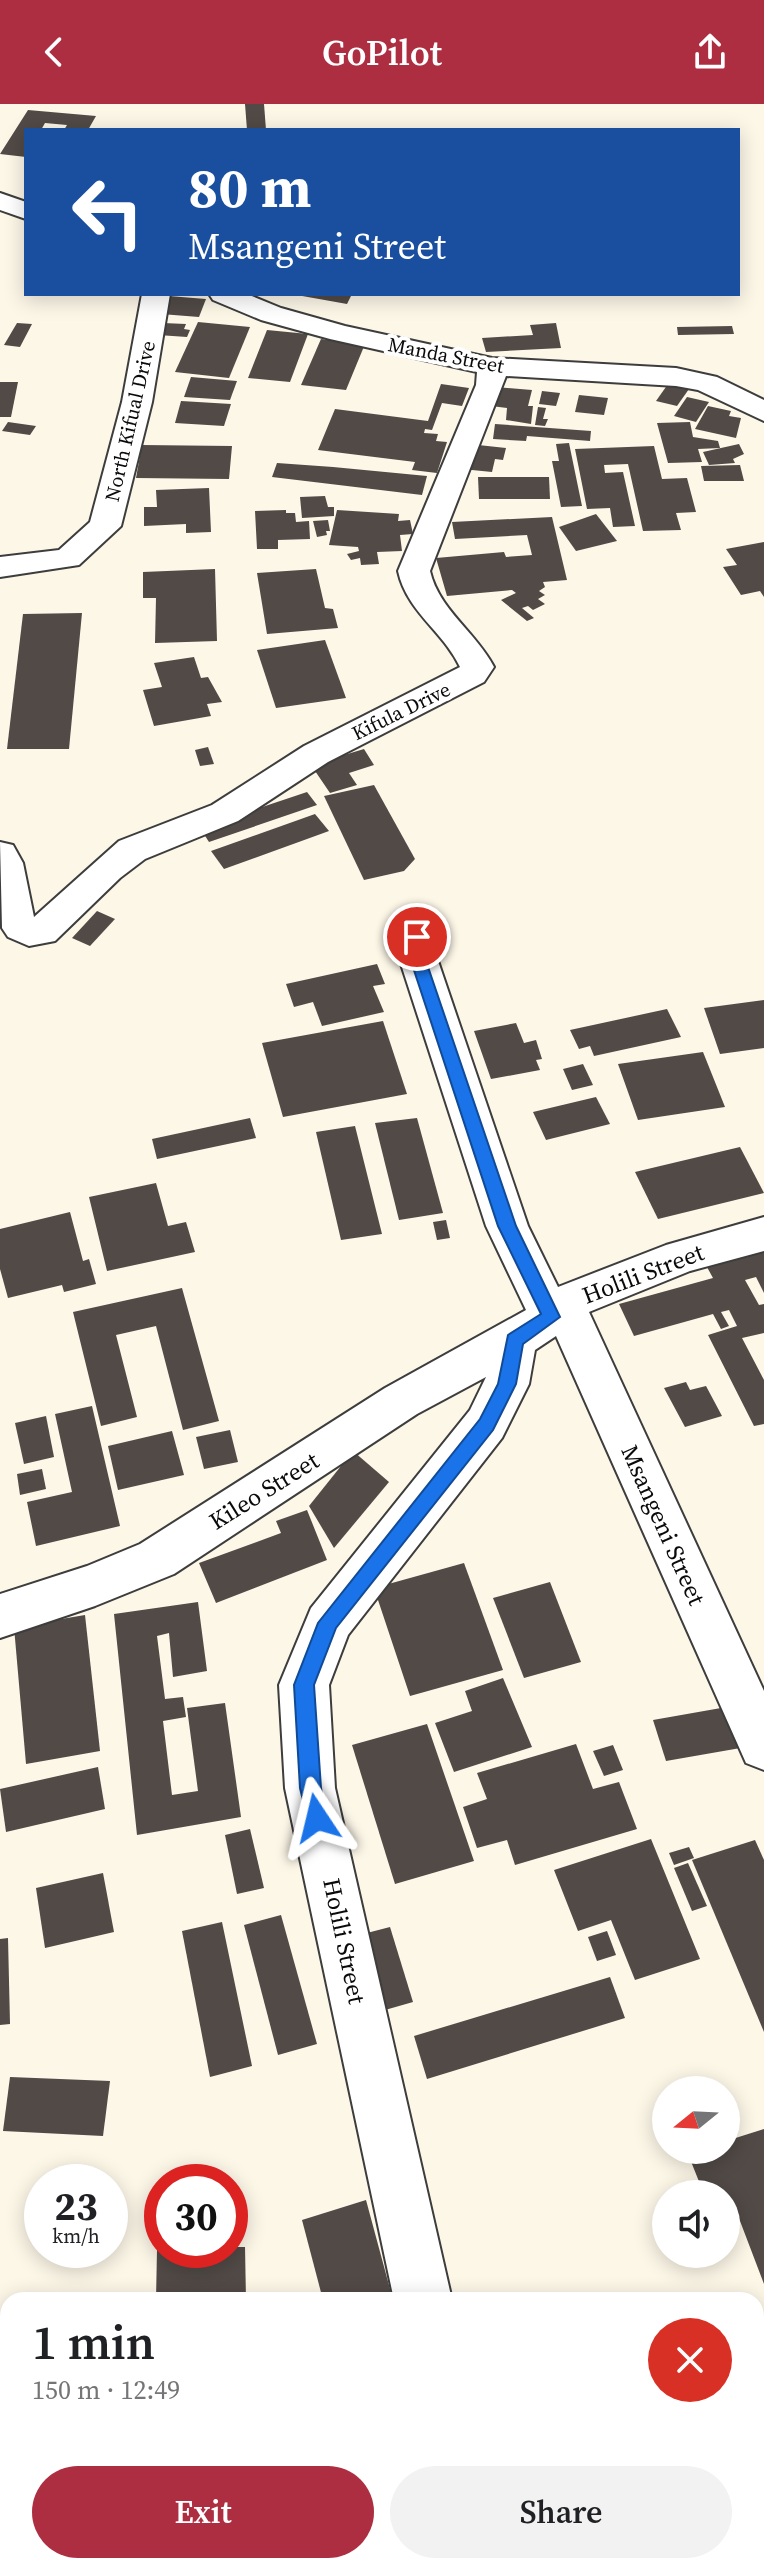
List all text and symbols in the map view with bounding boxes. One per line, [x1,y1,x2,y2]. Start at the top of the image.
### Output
text: GoPilot [322,28,442,77]
icon: back [32,30,76,74]
icon: share [688,30,732,74]
text: 80 m [188,149,311,226]
icon: left [56,160,160,264]
text: Msangeni Street [188,222,446,271]
street label: Manda Street [386,330,507,380]
street label: North Kifual Drive [98,338,162,504]
street label: Kifula Drive [347,675,455,747]
pin [383,903,451,971]
icon: arrive [395,915,439,959]
street label: Holili Street [577,1235,708,1312]
street label: Msangeni Street [613,1440,714,1610]
street label: Kileo Street [203,1444,325,1537]
position arrow [275,1776,359,1860]
street label: Holili Street [315,1875,374,2007]
north arrow [652,2076,740,2164]
map controls [652,2076,740,2268]
speed limit sign: 30 [144,2164,248,2268]
text: 23 [54,2179,98,2233]
button: sound [652,2180,740,2268]
text: km/h [52,2222,100,2250]
text: 1 min [32,2309,155,2375]
button: close [648,2318,732,2402]
text: 150 m · 12:49 [32,2372,180,2408]
button: Exit [32,2466,374,2558]
button: Share [390,2466,732,2558]

